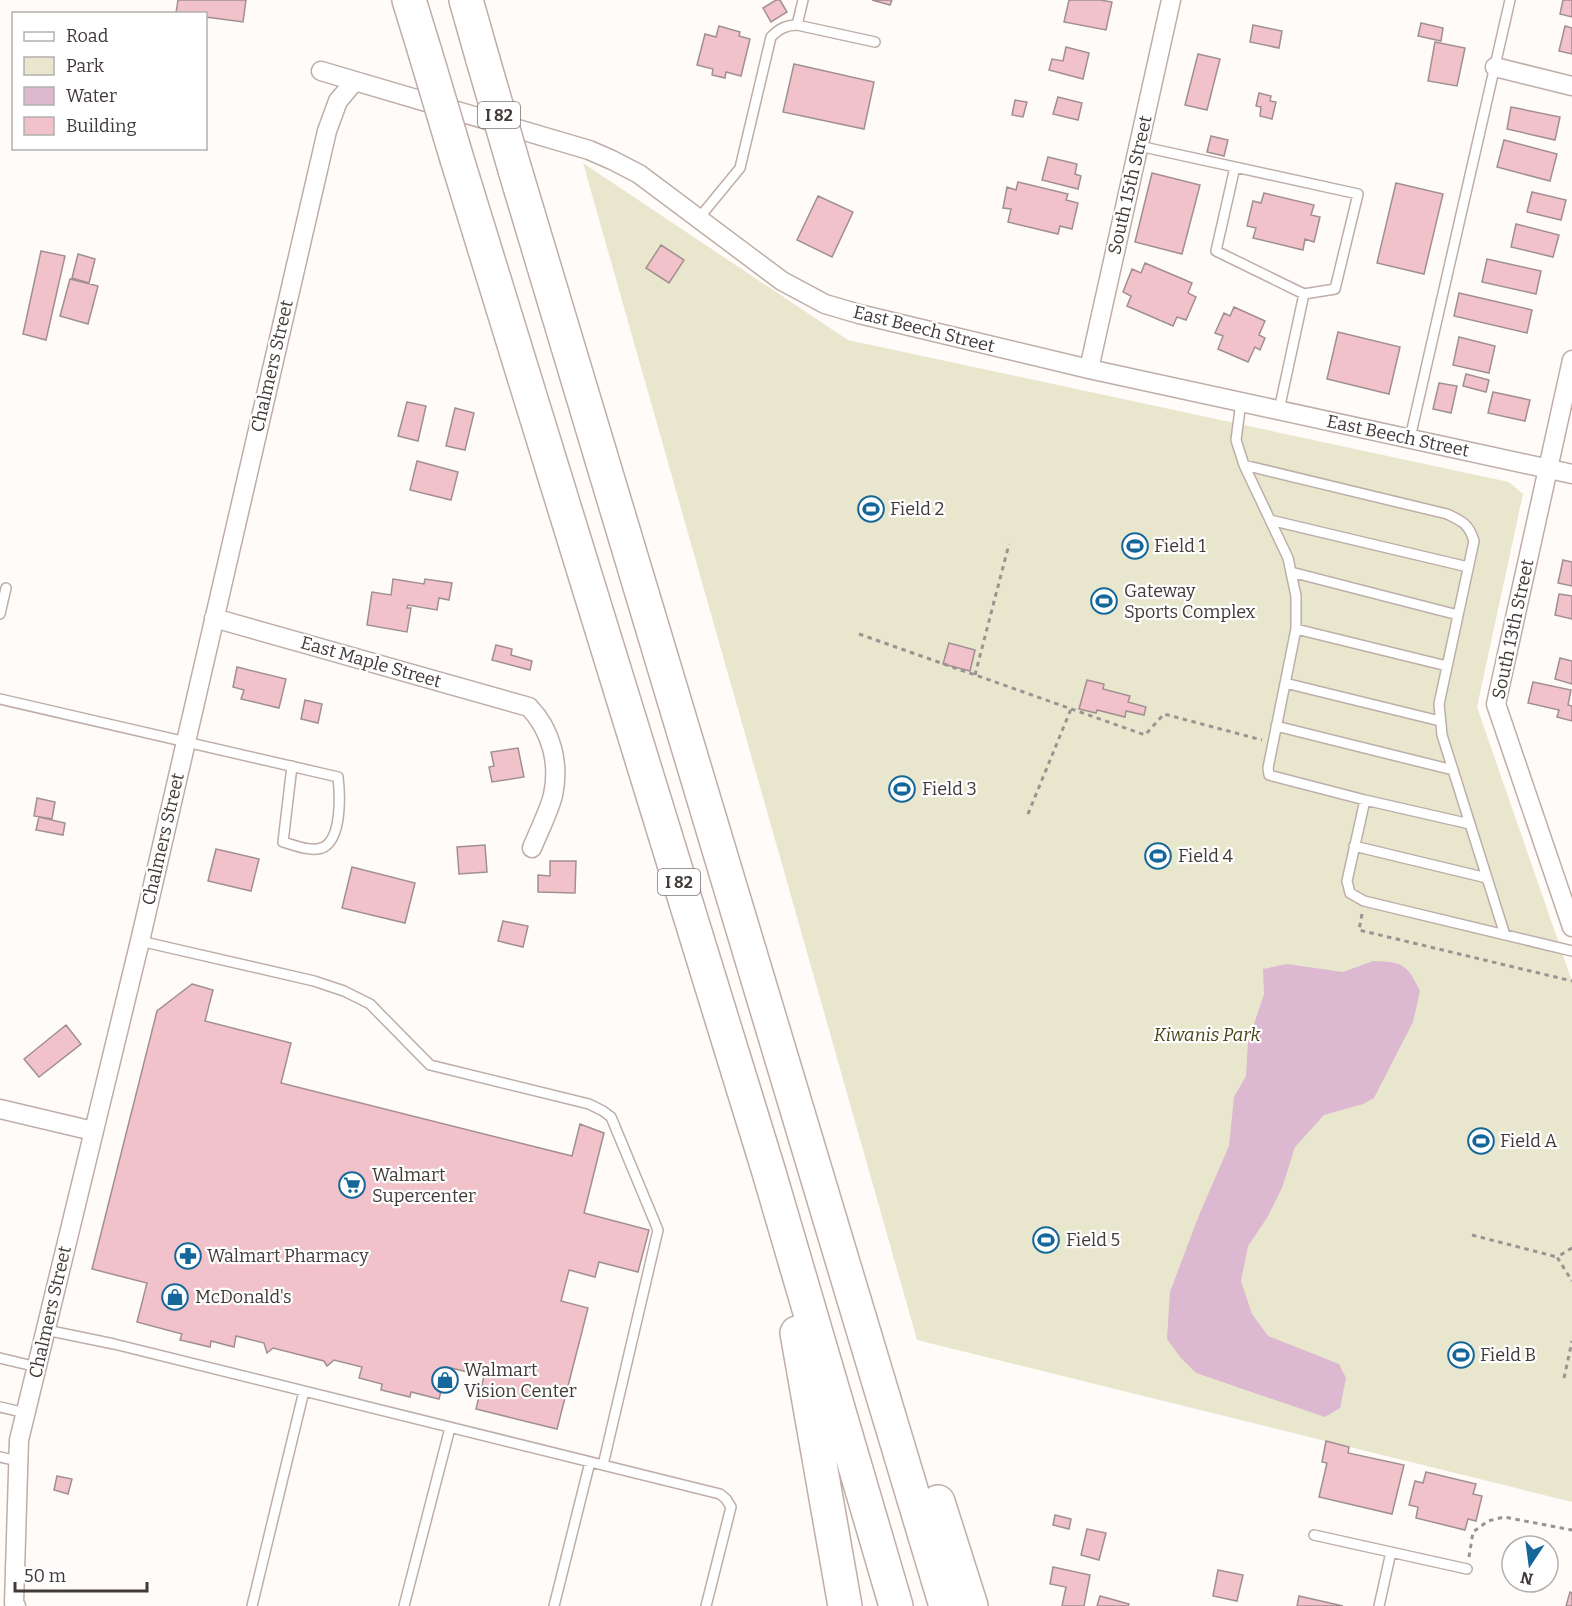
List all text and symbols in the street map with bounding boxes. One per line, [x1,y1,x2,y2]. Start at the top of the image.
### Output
legend [12,12,207,150]
text: Road [66,25,109,47]
text: Park [66,55,105,77]
text: Water [66,85,117,107]
road number: I 82 [478,102,520,128]
street label: South 15th Street [1103,113,1157,257]
text: Building [66,115,137,137]
street label: Chalmers Street [246,297,298,434]
street label: East Beech Street [851,301,997,357]
street label: East Beech Street [1325,410,1472,462]
sports icon: Field 2 [856,494,886,524]
place label: Field 2 [890,498,944,520]
sports icon: Field 1 [1120,531,1150,561]
place label: Field 1 [1154,535,1206,557]
street label: South 13th Street [1487,557,1539,701]
place label: Gateway Sports Complex [1124,580,1256,623]
sports icon: Gateway Sports Complex [1089,586,1119,616]
street label: East Maple Street [298,631,444,693]
street label: Chalmers Street [137,770,189,907]
sports icon: Field 3 [887,774,917,804]
place label: Field 3 [922,778,977,800]
sports icon: Field 4 [1143,841,1173,871]
place label: Field 4 [1178,845,1233,867]
road number: I 82 [658,869,700,895]
park label: Kiwanis Park [1154,1024,1260,1046]
sports icon: Field A [1466,1126,1496,1156]
place label: Field A [1500,1130,1557,1152]
place label: Walmart Supercenter [372,1164,476,1207]
supermarket icon: Walmart Supercenter [337,1170,367,1200]
sports icon: Field 5 [1031,1225,1061,1255]
place label: Field 5 [1066,1229,1120,1251]
pharmacy icon: Walmart Pharmacy [173,1241,203,1271]
street label: Chalmers Street [24,1243,76,1380]
place label: Walmart Pharmacy [207,1245,369,1267]
shop icon: McDonald's [160,1282,190,1312]
place label: McDonald's [195,1286,292,1308]
sports icon: Field B [1446,1340,1476,1370]
place label: Field B [1480,1344,1536,1366]
place label: Walmart Vision Center [464,1359,577,1402]
shop icon: Walmart Vision Center [430,1365,460,1395]
north arrow [1500,1534,1560,1594]
scale bar [15,1555,147,1593]
text: 50 m [24,1565,66,1587]
text: N [1519,1567,1535,1589]

